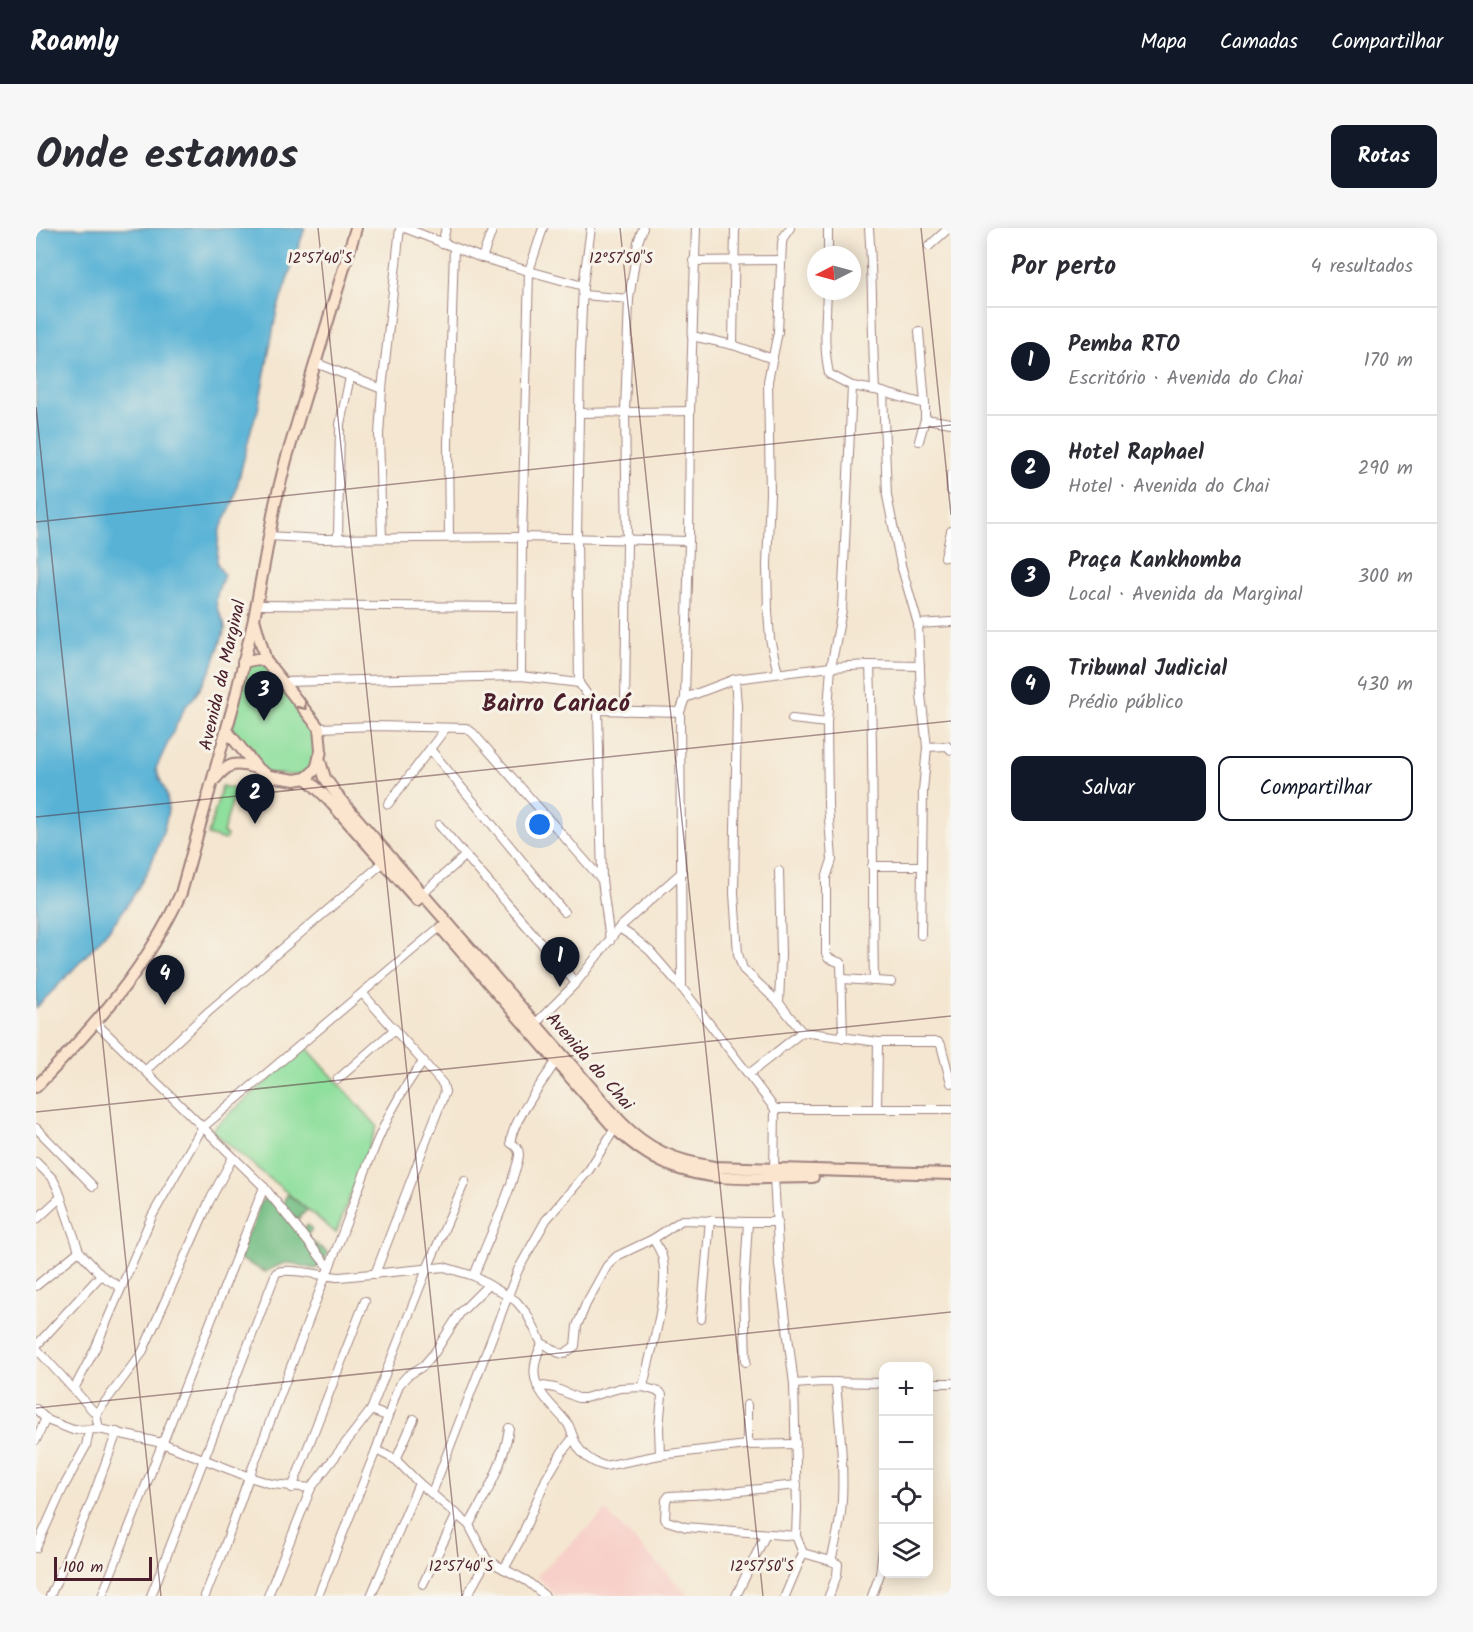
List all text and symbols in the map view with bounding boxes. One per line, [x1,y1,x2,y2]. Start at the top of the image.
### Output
text: Roamly [30,20,119,65]
text: Mapa [1140,26,1187,59]
text: Camadas [1220,26,1298,59]
text: Compartilhar [1331,26,1443,59]
text: Onde estamos [36,123,298,190]
button: Rotas [1331,125,1437,188]
north arrow [807,246,861,300]
text: Por perto [1011,246,1116,288]
text: 12°57'40"S [288,247,352,271]
text: 12°57'50"S [589,247,653,271]
text: 4 resultados [1311,251,1413,283]
text: Pemba RTO [1068,328,1180,363]
text: 1 [1027,345,1034,377]
text: 170 m [1364,345,1413,377]
text: Escritório · Avenida do Chai [1068,363,1303,395]
text: Hotel Raphael [1068,436,1204,471]
text: 2 [1025,453,1036,485]
text: 290 m [1358,453,1413,485]
text: Hotel · Avenida do Chai [1068,471,1269,503]
text: Praça Kankhomba [1068,544,1241,579]
text: 3 [1025,561,1036,593]
text: 300 m [1358,561,1413,593]
text: Local · Avenida da Marginal [1068,579,1303,611]
street label: Avenida da Marginal [192,597,255,753]
text: Tribunal Judicial [1068,652,1227,687]
text: 4 [1025,669,1036,701]
text: 430 m [1357,669,1413,701]
pin: 3 [244,672,284,721]
district label: Bairro Cariacó [482,685,632,724]
text: Prédio público [1068,687,1183,719]
one-way arrow [296,700,307,711]
button: Salvar [1011,756,1206,821]
button: Compartilhar [1218,756,1413,821]
pin: 2 [236,774,274,824]
your location [525,810,554,839]
pin: 1 [540,938,580,987]
pin: 4 [146,956,184,1005]
street label: Avenida do Chai [538,1006,641,1118]
map controls [879,1362,933,1578]
button: + [879,1362,933,1416]
button: − [879,1416,933,1470]
button: locate [879,1470,933,1524]
button: layers [879,1524,933,1578]
scale bar [54,1554,152,1582]
text: 100 m [63,1555,103,1580]
text: 12°57'40"S [429,1555,493,1579]
text: 12°57'50"S [730,1555,794,1579]

